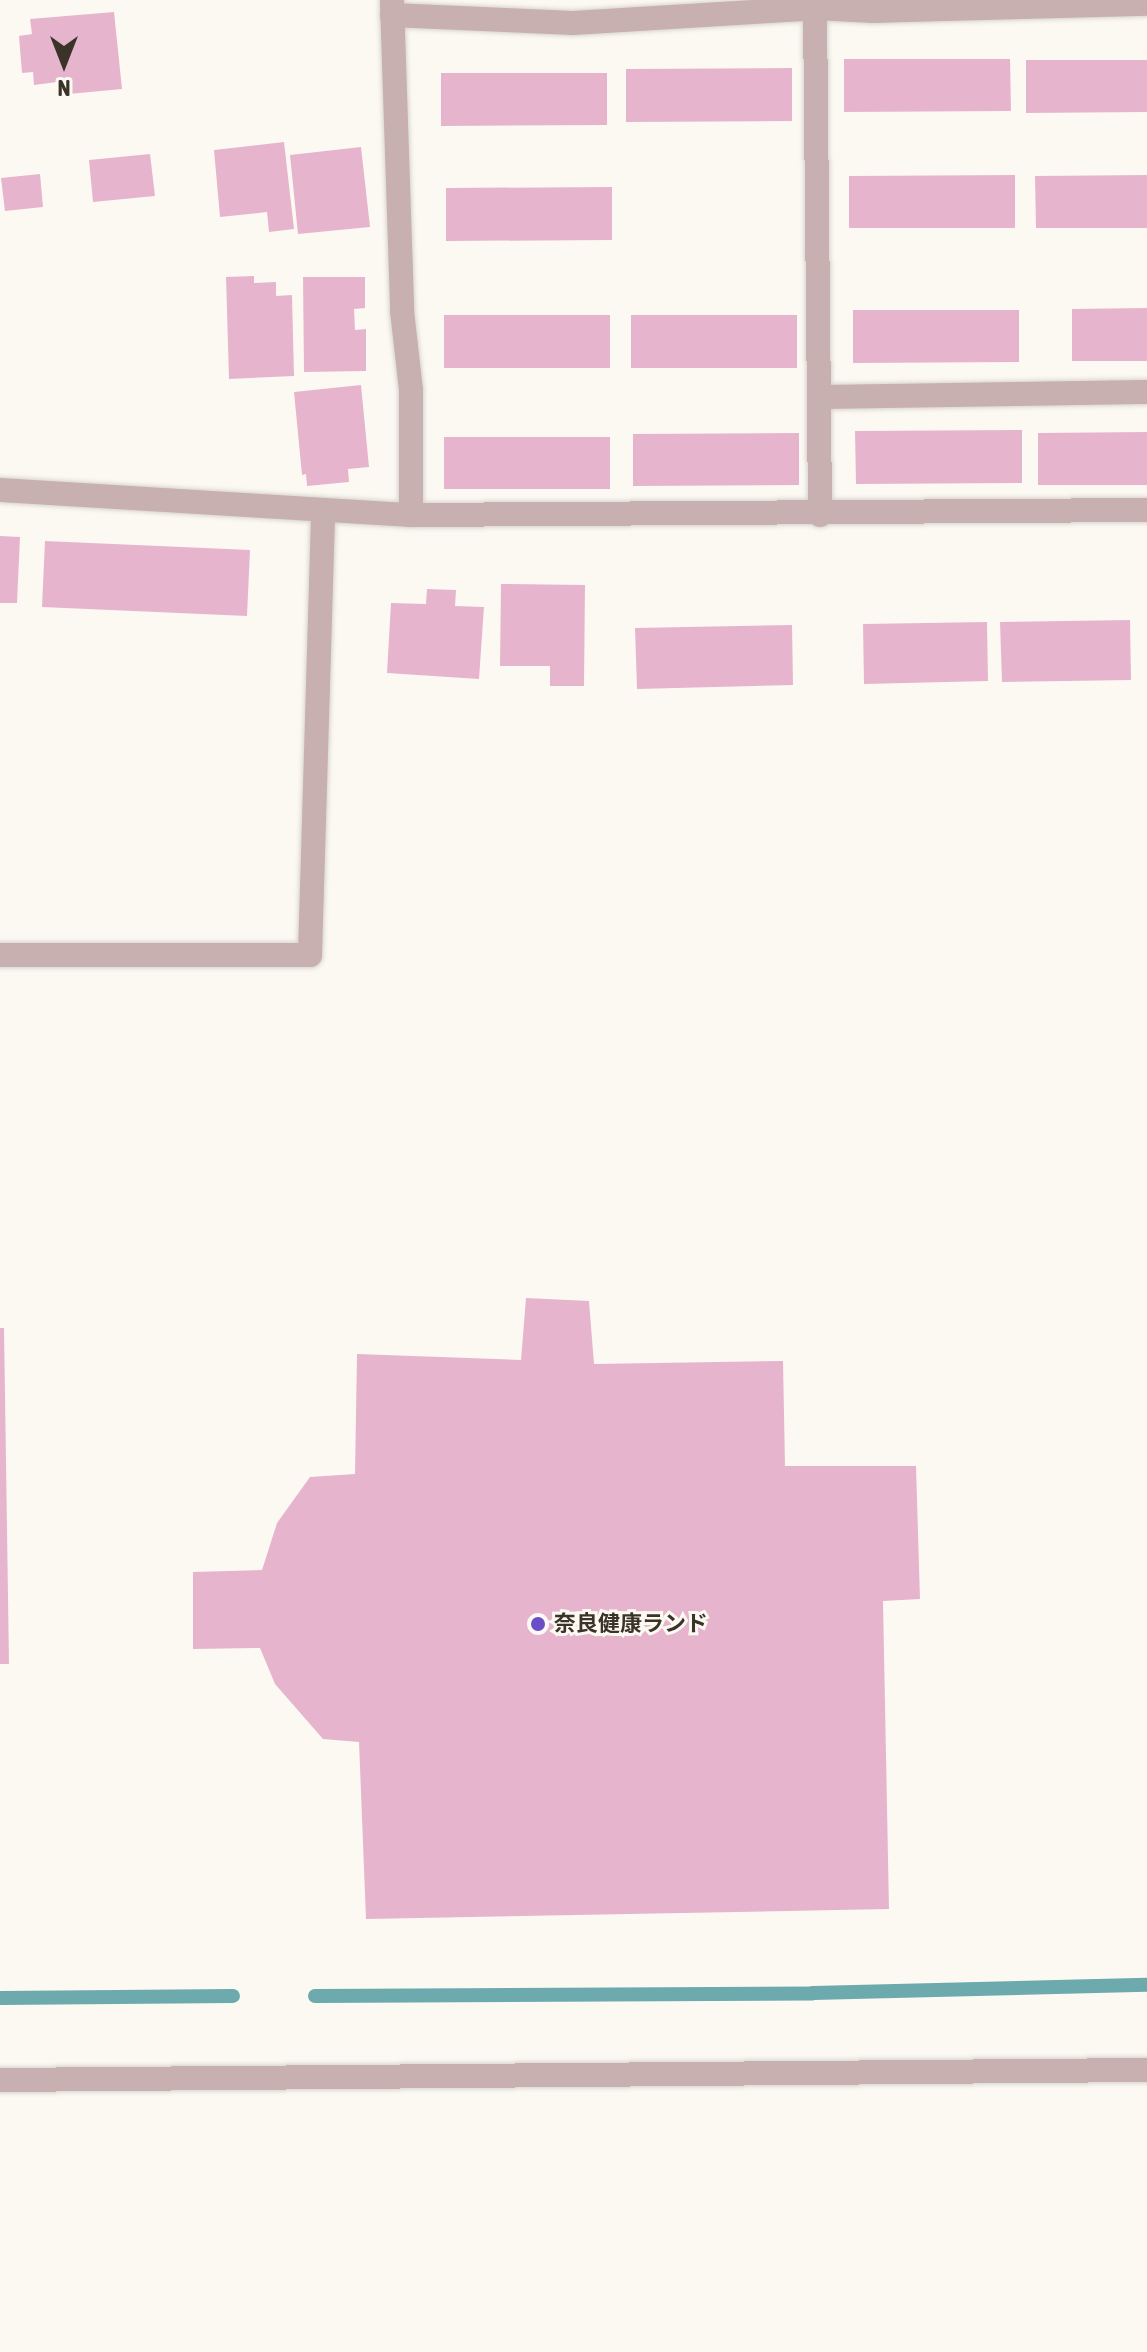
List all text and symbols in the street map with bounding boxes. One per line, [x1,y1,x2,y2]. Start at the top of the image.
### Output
north arrow [24,24,104,104]
text: N [58,75,71,101]
place label: 奈良健康ランド [554,1611,708,1637]
marker: 奈良健康ランド [529,1615,547,1633]

